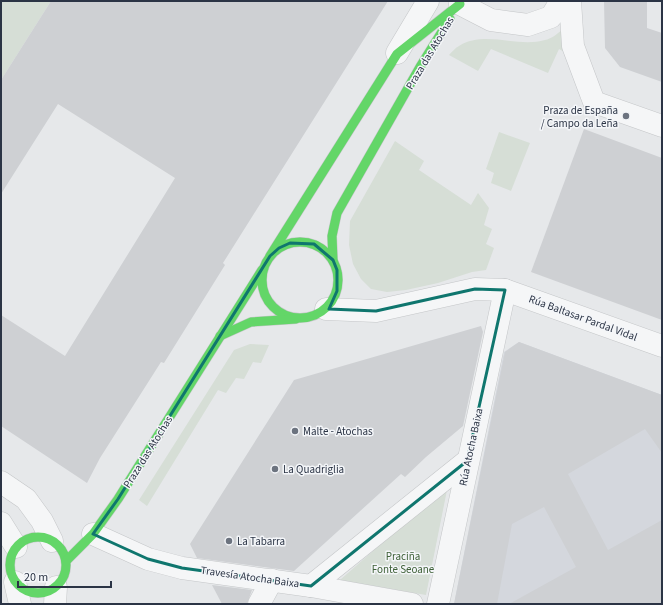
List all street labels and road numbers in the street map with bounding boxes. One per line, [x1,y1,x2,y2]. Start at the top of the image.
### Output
street label: Praza das Atochas [402,13,458,92]
street label: Rúa Baltasar Pardal Vidal [527,291,640,345]
street label: Rúa Atocha Baixa [455,407,487,487]
street label: Praza das Atochas [120,413,176,491]
street label: Travesía Atocha Baixa [200,563,300,591]

